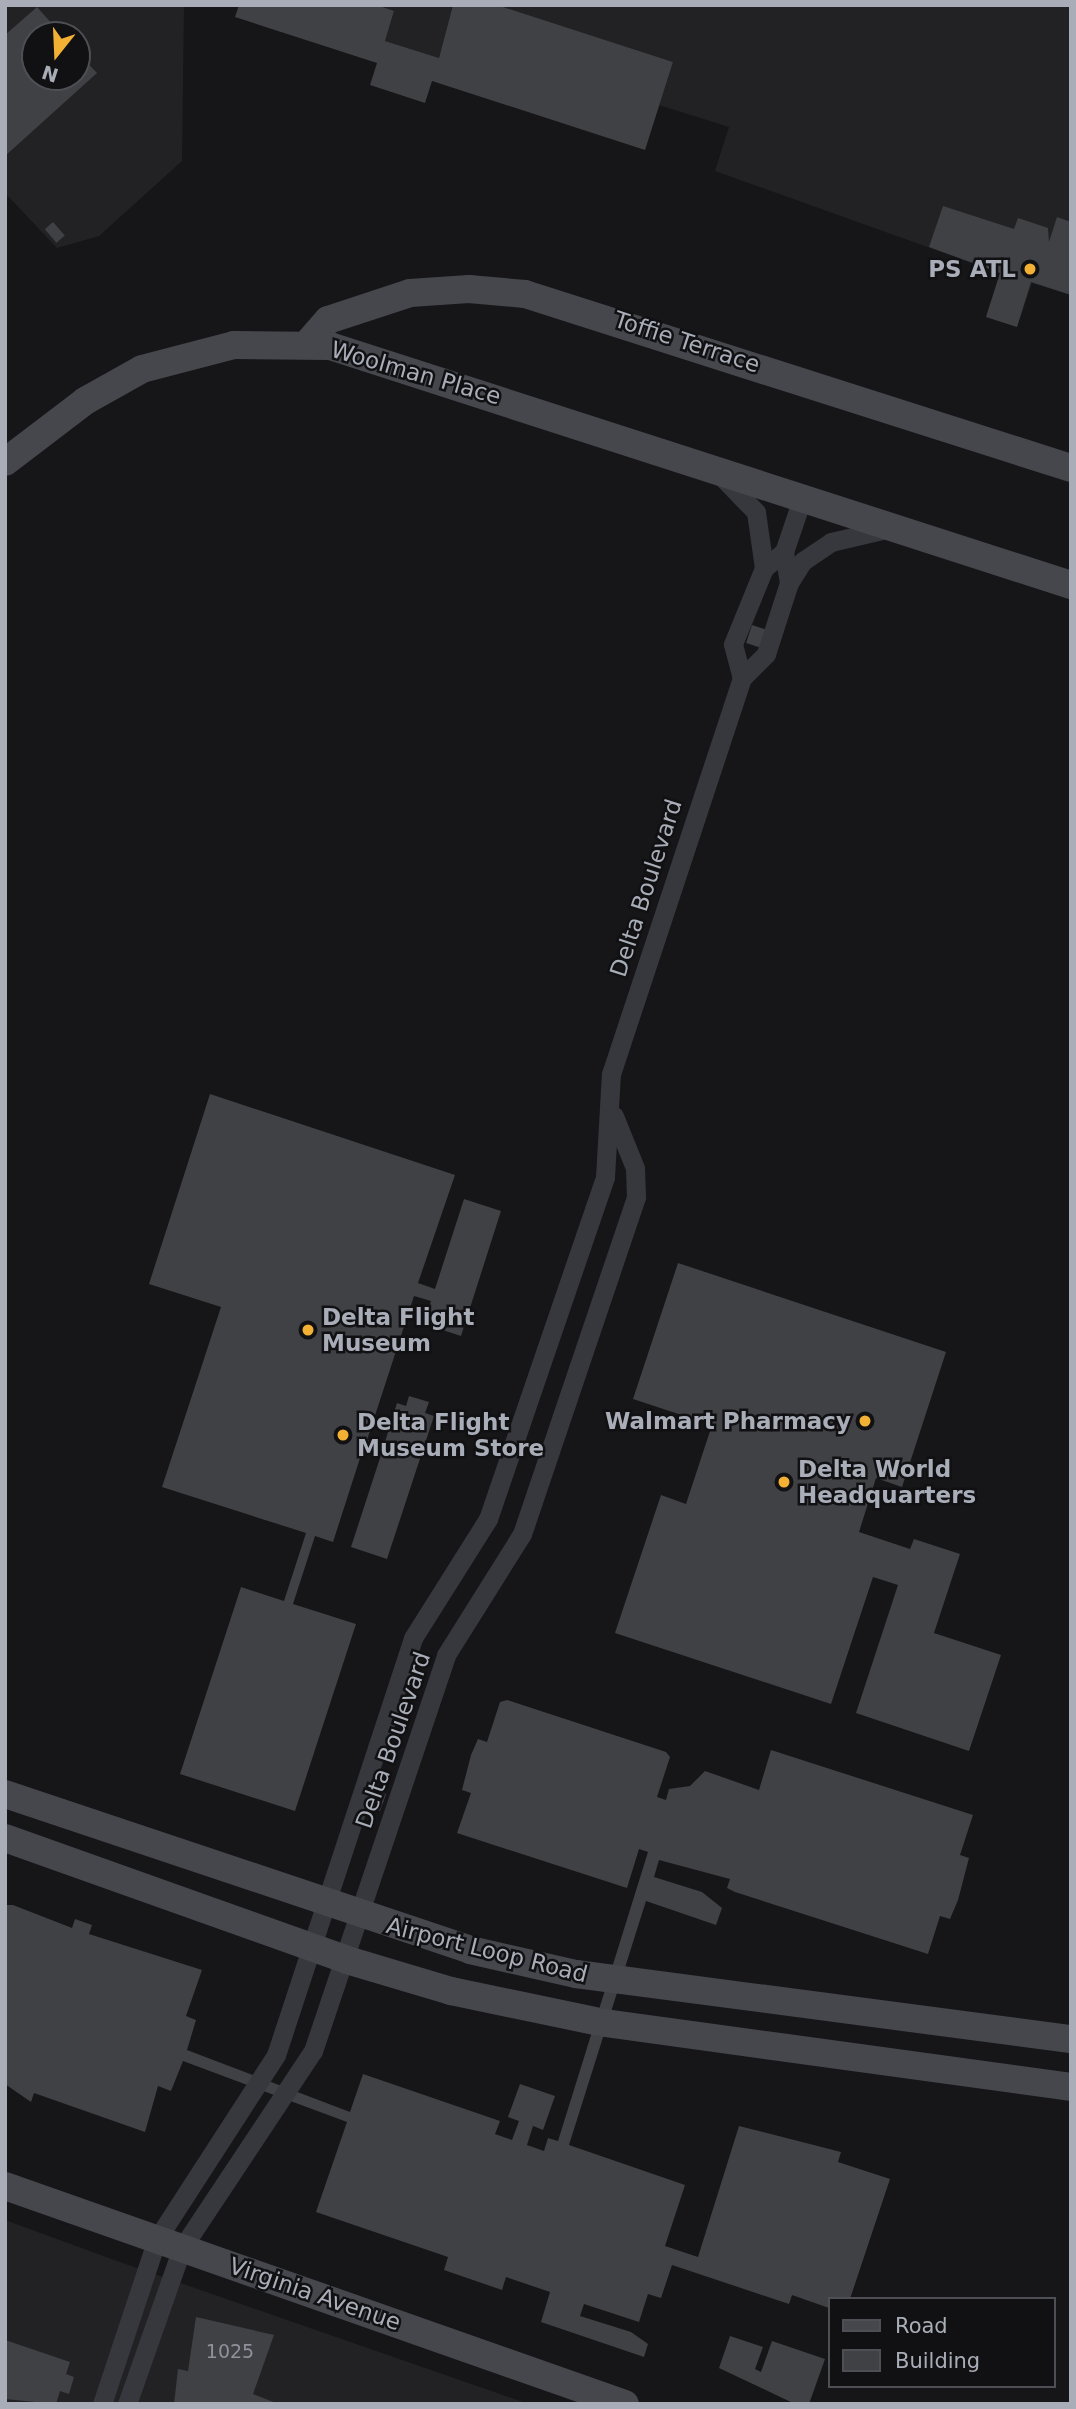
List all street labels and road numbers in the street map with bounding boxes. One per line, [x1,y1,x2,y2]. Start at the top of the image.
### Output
street label: Toffie Terrace [611,305,763,379]
street label: Woolman Place [328,336,504,410]
street label: Delta Boulevard [604,796,688,980]
street label: Delta Boulevard [350,1648,436,1832]
street label: Airport Loop Road [384,1912,590,1988]
street label: Virginia Avenue [226,2252,404,2336]

